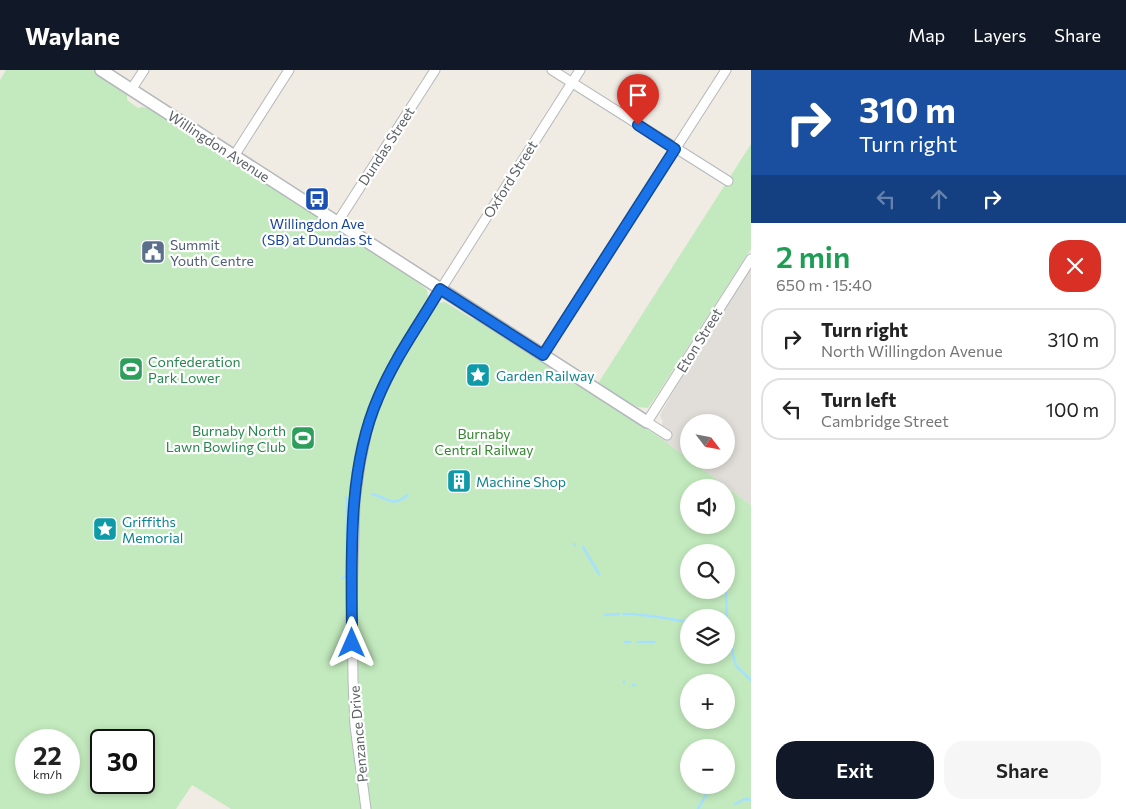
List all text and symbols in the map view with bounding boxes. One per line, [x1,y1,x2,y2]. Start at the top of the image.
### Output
text: Waylane [25,21,120,50]
text: Map [908,24,945,46]
text: Layers [973,24,1026,46]
text: Share [1054,24,1101,46]
pin [617,74,659,125]
icon: arrive [624,81,652,109]
text: 310 m [859,87,956,130]
icon: right [776,90,841,155]
street label: Dundas Street [354,103,418,188]
street label: Willingdon Avenue [165,107,273,185]
text: Turn right [859,130,957,157]
street label: Oxford Street [479,137,541,221]
icon: left [872,185,900,213]
icon: ahead [925,185,953,213]
icon: right [978,185,1006,213]
bus stop icon: Willingdon Ave (SB) at Dundas St [304,186,330,212]
place label: Willingdon Ave (SB) at Dundas St [262,215,373,248]
place label: Summit Youth Centre [170,236,254,269]
text: 2 min [776,237,850,274]
public building icon: Summit Youth Centre [140,239,166,265]
button: close [1049,240,1101,292]
text: 650 m · 15:40 [776,275,872,294]
street label: Eton Street [673,305,726,375]
text: Turn right [821,318,908,341]
icon: right [778,325,806,353]
text: 310 m [1047,328,1099,351]
text: North Willingdon Avenue [821,341,1003,360]
place label: Confederation Park Lower [148,353,241,386]
sports icon: Confederation Park Lower [118,356,144,382]
place icon: Garden Railway [465,362,491,388]
place label: Garden Railway [496,367,594,384]
text: Turn left [821,388,896,411]
icon: left [778,395,806,423]
text: 100 m [1046,398,1099,421]
text: Cambridge Street [821,411,949,430]
north arrow [680,414,735,469]
map controls [680,414,735,794]
place label: Burnaby North Lawn Bowling Club [166,422,286,455]
sports icon: Burnaby North Lawn Bowling Club [290,425,316,451]
park label: Burnaby Central Railway [434,425,534,458]
building icon: Machine Shop [446,468,472,494]
place label: Machine Shop [476,473,566,490]
button: sound [680,479,735,534]
place label: Griffiths Memorial [122,513,183,546]
place icon: Griffiths Memorial [92,516,118,542]
button: search [680,544,735,599]
button: layers [680,609,735,664]
position arrow [325,616,377,668]
button: + [680,674,735,729]
street label: Penzance Drive [345,685,371,783]
speed limit sign: 30 [90,729,155,794]
button: − [680,739,735,794]
text: 22 [33,740,62,770]
button: Exit [776,741,934,799]
button: Share [944,741,1101,799]
text: km/h [33,767,62,781]

